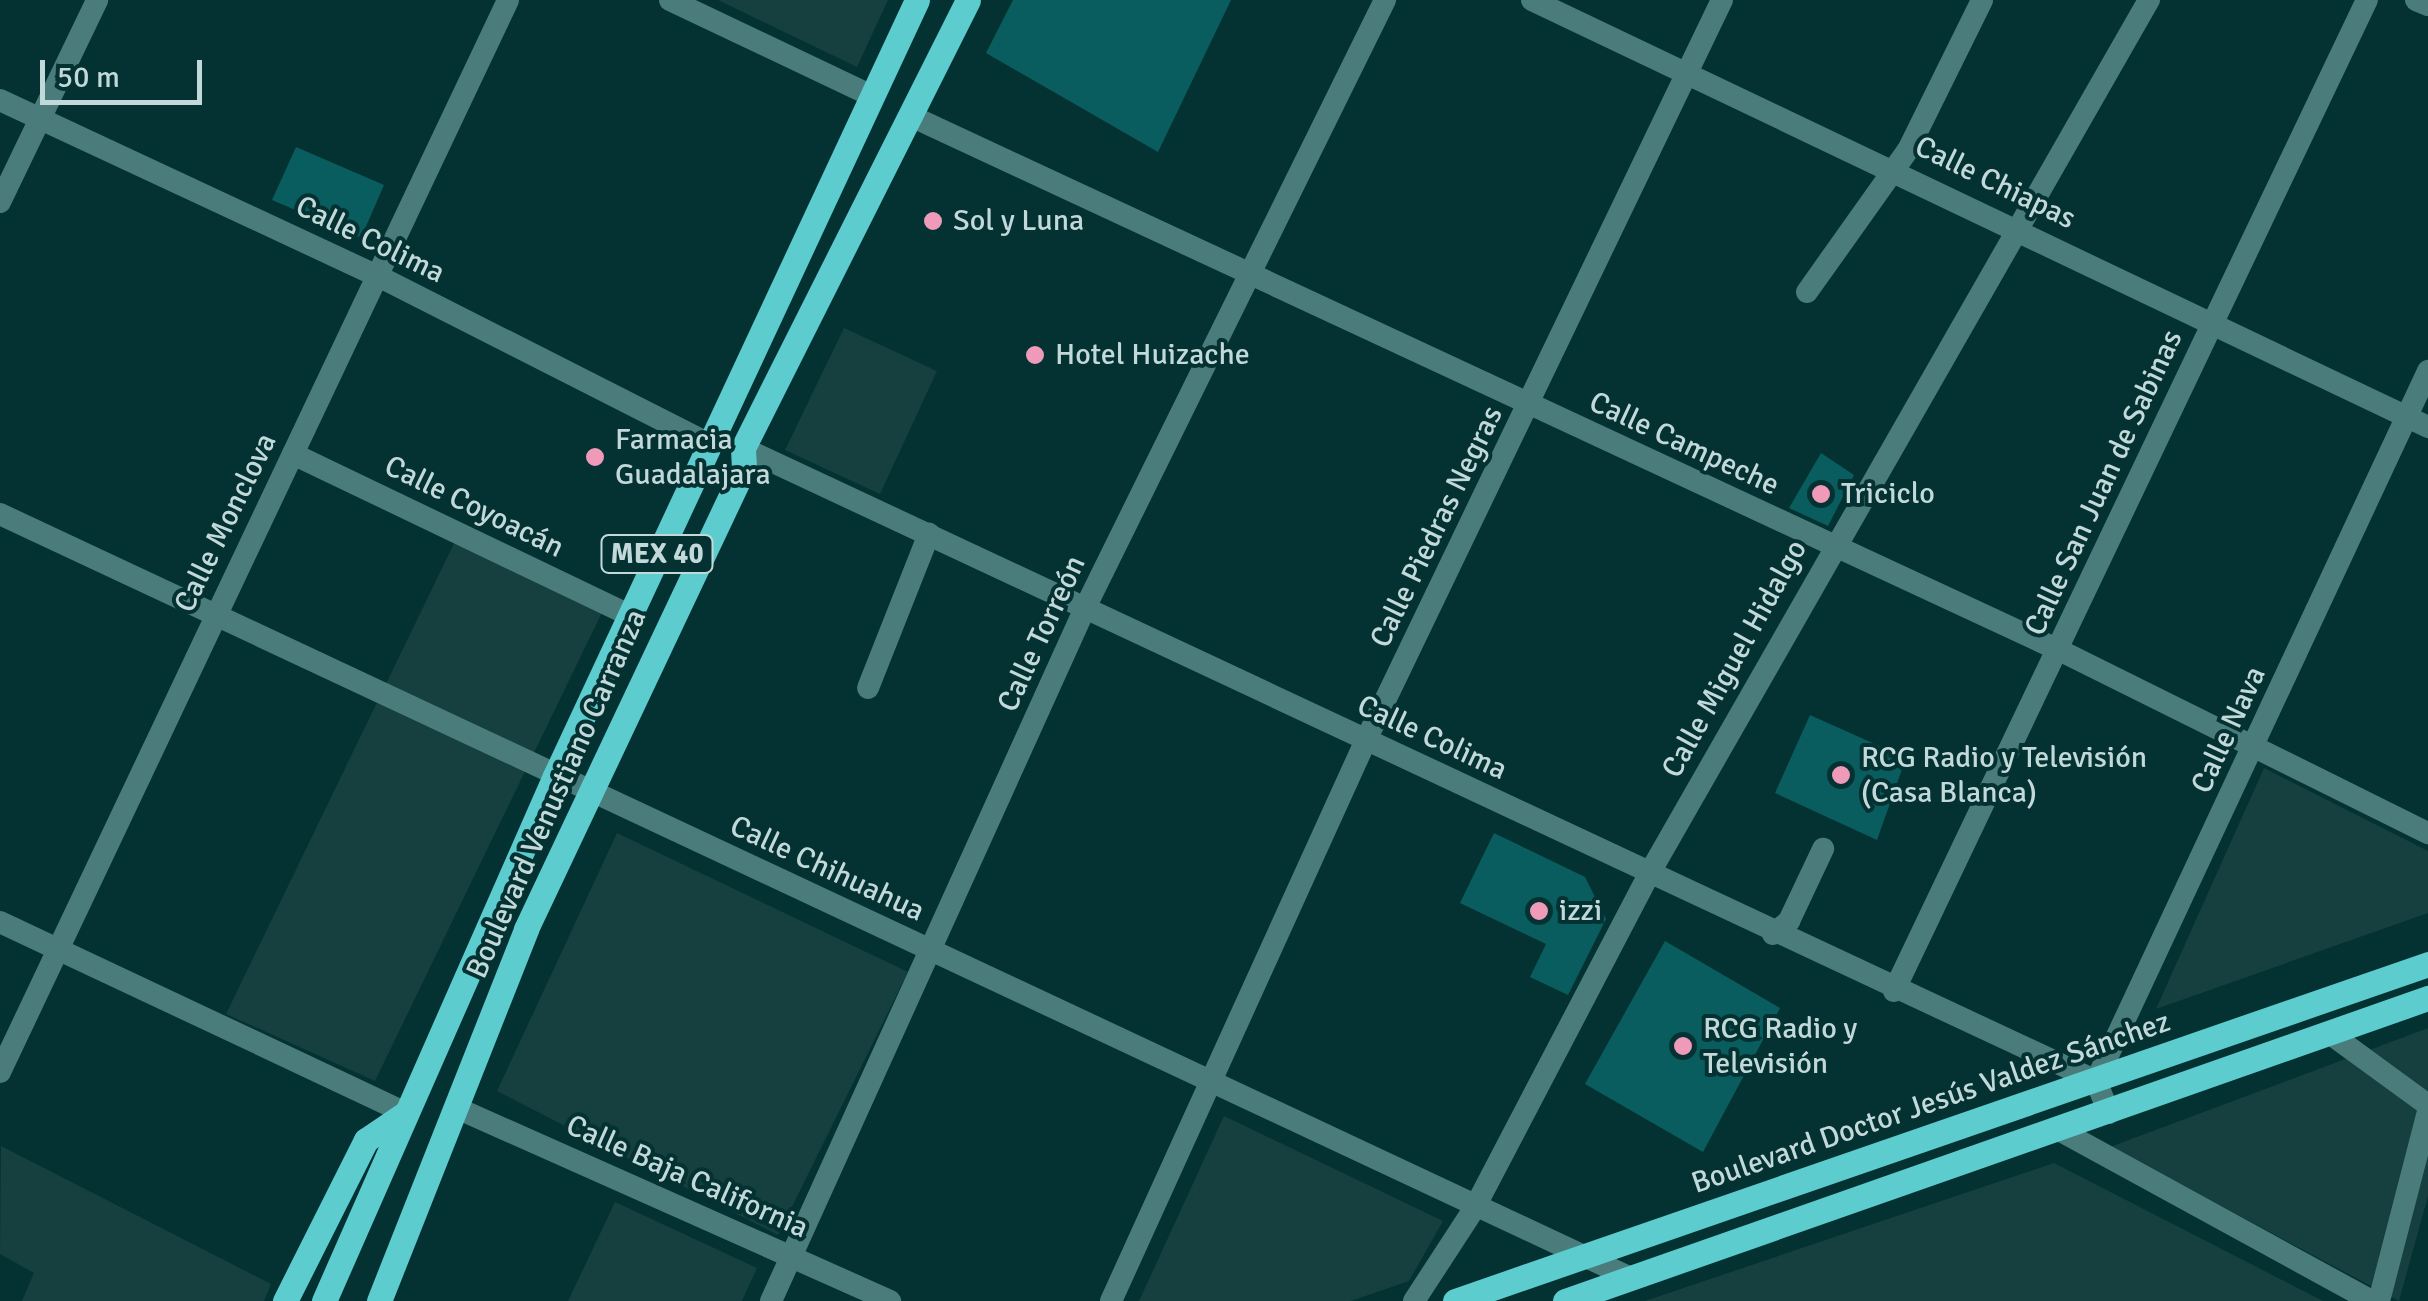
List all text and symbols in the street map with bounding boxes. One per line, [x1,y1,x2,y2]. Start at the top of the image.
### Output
scale bar [45,40,208,102]
text: 50 m [57,59,120,96]
street label: Calle Chiapas [1909,129,2081,237]
street label: Calle Colima [290,189,450,291]
place label: Sol y Luna [953,203,1084,239]
marker: Sol y Luna [922,210,944,232]
street label: Calle San Juan de Sabinas [2017,325,2191,641]
place label: Hotel Huizache [1055,337,1250,373]
marker: Hotel Huizache [1024,344,1046,366]
street label: Calle Campeche [1583,384,1785,504]
street label: Calle Piedras Negras [1363,400,1511,654]
place label: Farmacia Guadalajara [615,422,771,492]
street label: Calle Monclova [167,428,285,618]
marker: Farmacia Guadalajara [584,446,606,468]
street label: Calle Coyoacán [379,448,569,566]
place label: Triciclo [1841,476,1935,512]
marker: Triciclo [1810,483,1832,505]
road number: MEX 40 [600,531,714,577]
street label: Calle Miguel Hidalgo [1655,534,1815,784]
street label: Calle Torreón [990,550,1094,718]
street label: Boulevard Venustiano Carranza [459,604,655,984]
street label: Calle Nava [2184,661,2274,799]
street label: Calle Colima [1351,688,1513,788]
place label: RCG Radio y Televisión (Casa Blanca) [1861,740,2147,810]
marker: RCG Radio y Televisión (Casa Blanca) [1830,764,1852,786]
street label: Calle Chihuahua [724,808,930,930]
place label: izzi [1559,893,1602,929]
marker: izzi [1528,900,1550,922]
street label: Boulevard Doctor Jesús Valdez Sánchez [1687,1004,2175,1202]
place label: RCG Radio y Televisión [1703,1011,1857,1082]
marker: RCG Radio y Televisión [1672,1035,1694,1057]
street label: Calle Baja California [560,1107,814,1247]

